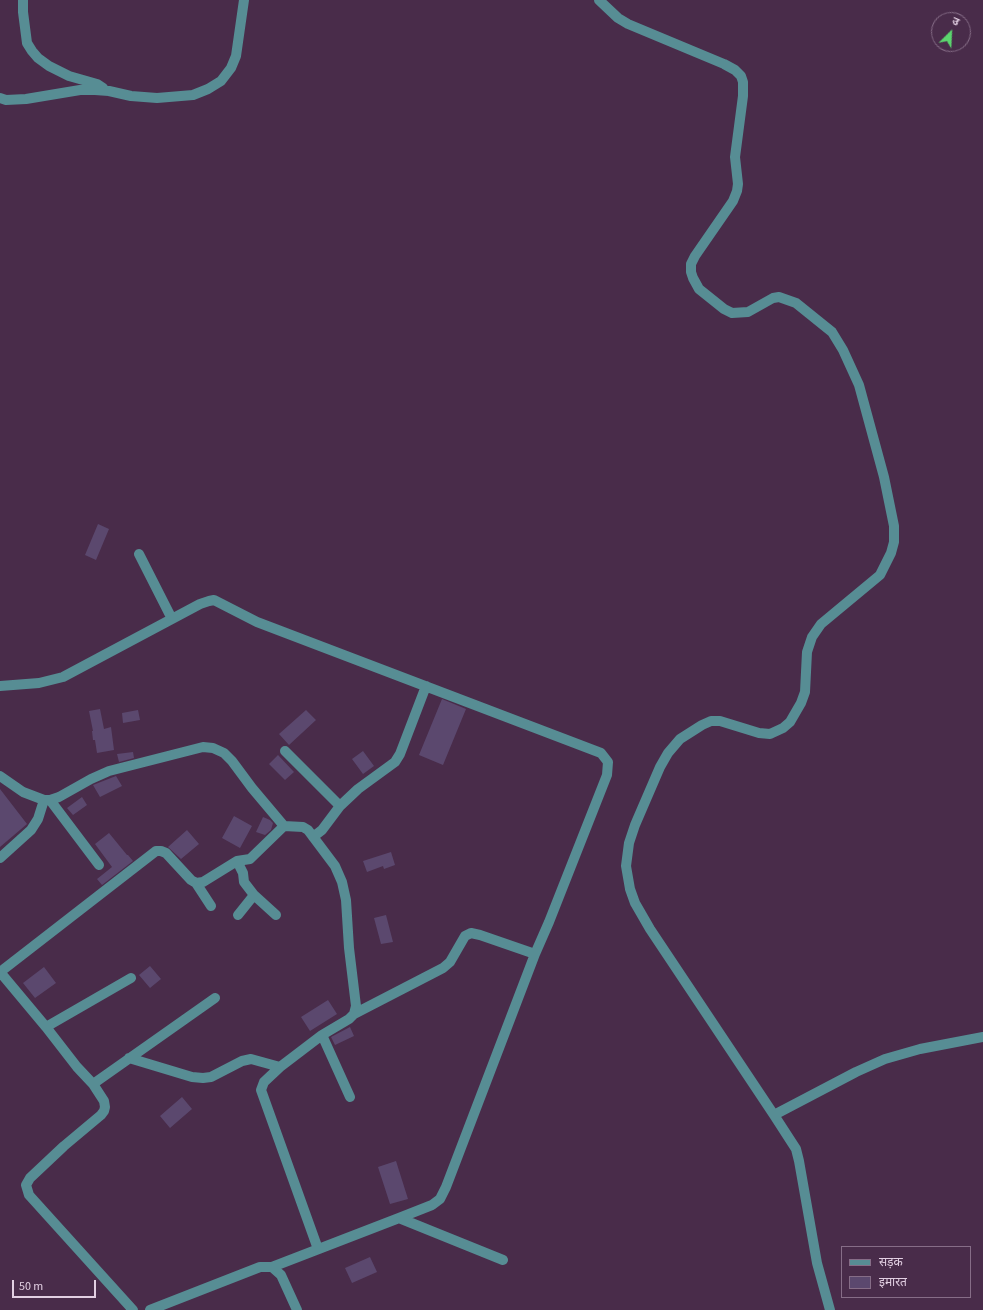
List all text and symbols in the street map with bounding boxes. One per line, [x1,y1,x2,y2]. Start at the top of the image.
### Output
north arrow [931,12,971,52]
text: उ [950,13,962,30]
legend [841,1246,971,1298]
text: सड़क [879,1254,903,1271]
scale bar [14,1272,98,1298]
text: इमारत [879,1274,907,1291]
text: 50 m [19,1278,43,1295]

